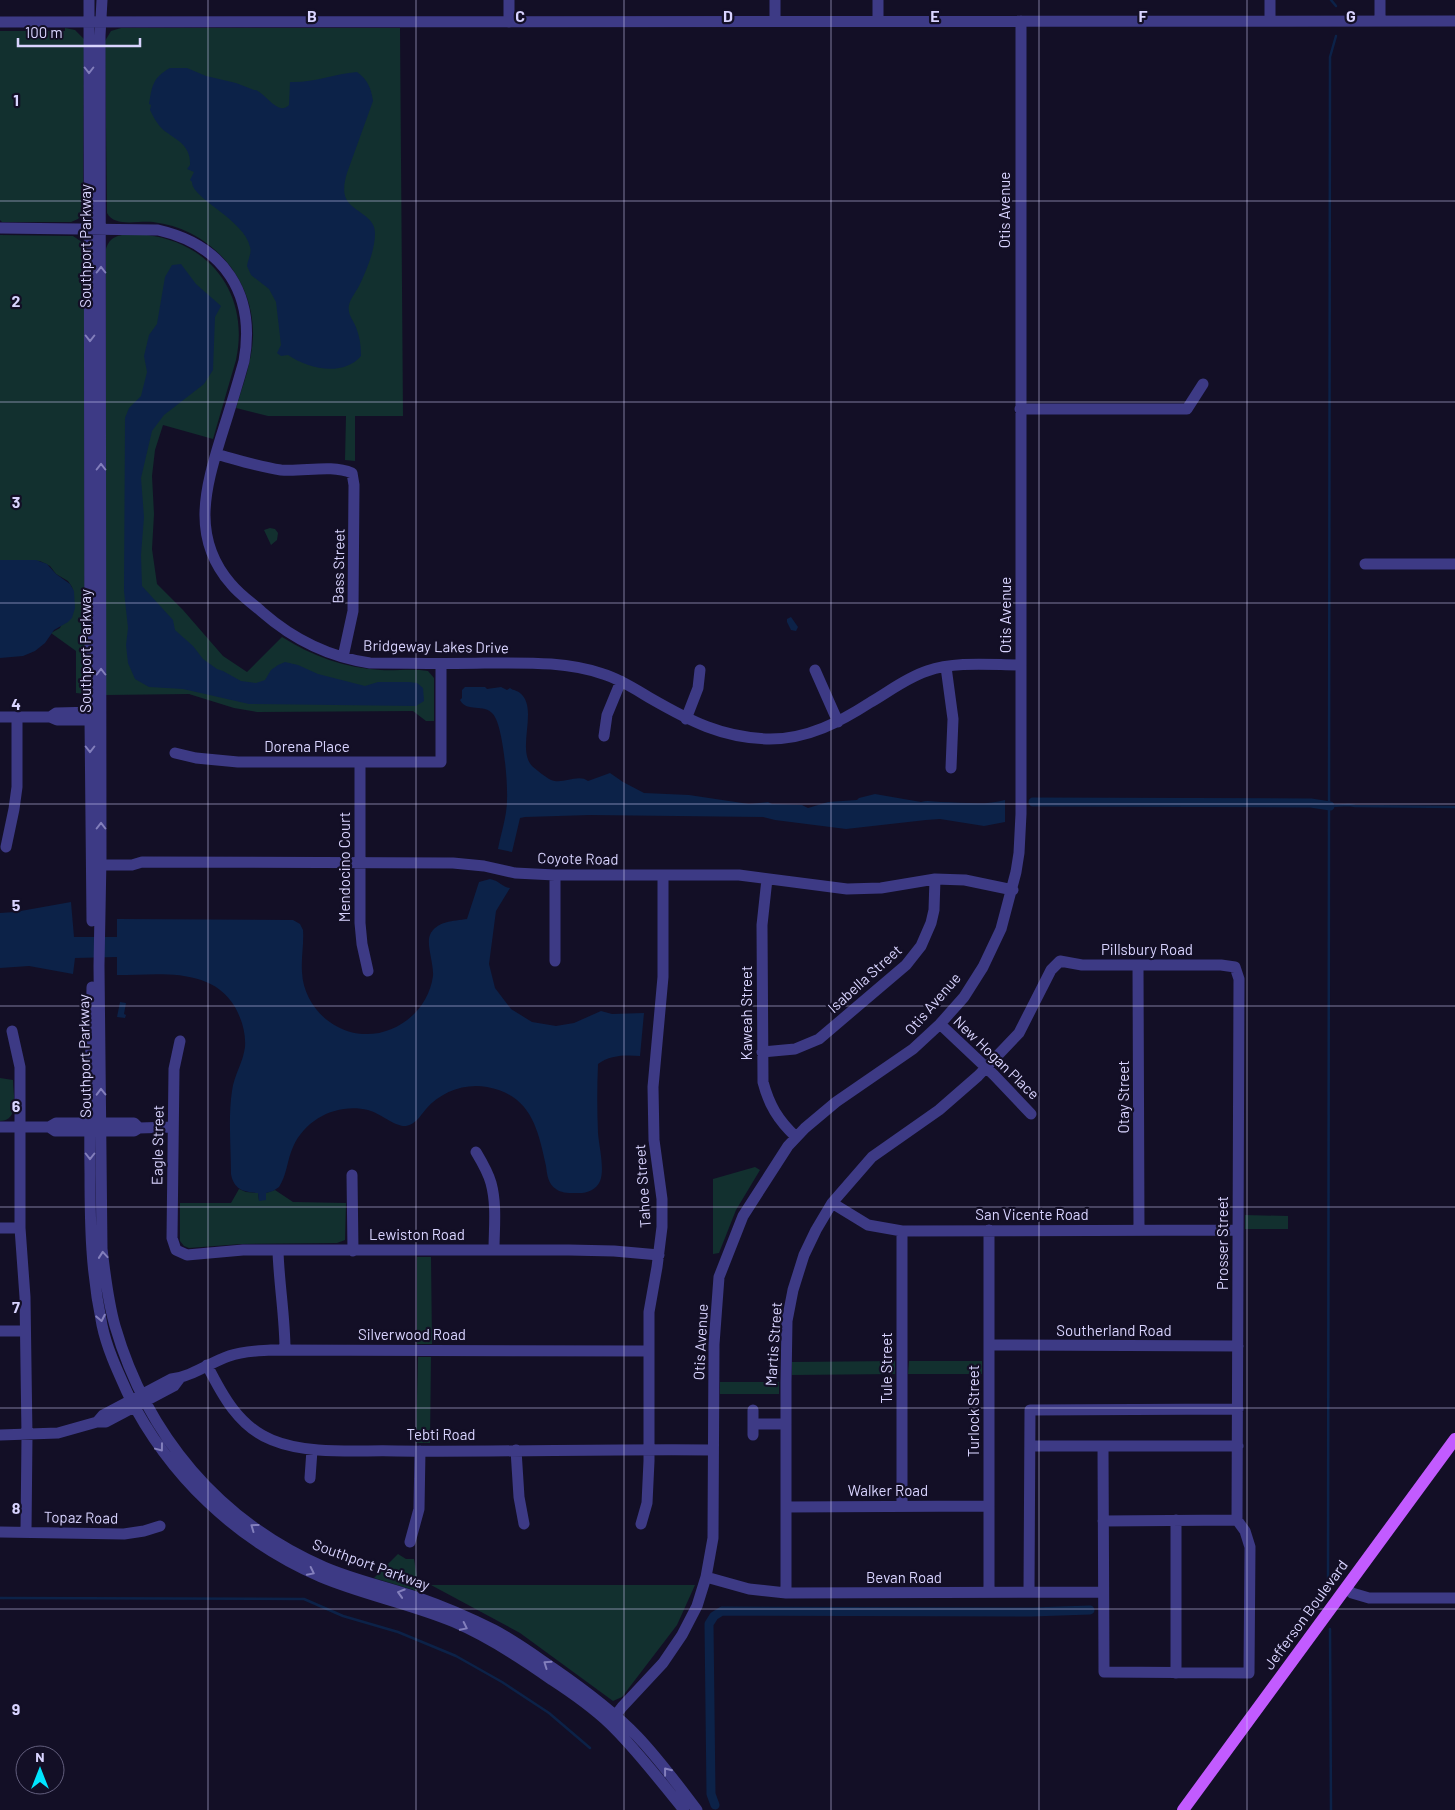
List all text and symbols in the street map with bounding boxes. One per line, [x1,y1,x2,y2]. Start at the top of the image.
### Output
text: B [307,6,317,25]
text: C [515,6,525,25]
text: D [723,6,733,25]
text: E [930,6,940,25]
text: F [1139,6,1148,25]
text: G [1346,6,1356,25]
scale bar [18,15,140,47]
text: 100 m [25,23,63,41]
one-way arrow [84,67,94,75]
text: 1 [13,90,19,109]
street label: Otis Avenue [995,172,1013,248]
street label: Southport Parkway [76,184,94,308]
one-way arrow [96,266,106,274]
text: 2 [12,291,21,310]
one-way arrow [85,334,95,342]
one-way arrow [96,463,106,471]
text: 3 [12,492,20,511]
street label: Bass Street [328,528,348,604]
street label: Otis Avenue [996,577,1014,653]
street label: Southport Parkway [76,589,94,713]
street label: Bridgeway Lakes Drive [363,636,509,656]
one-way arrow [96,667,106,675]
text: 4 [11,694,21,713]
street label: Dorena Place [264,737,350,755]
one-way arrow [85,746,95,753]
street label: Mendocino Court [335,812,353,922]
one-way arrow [96,822,106,830]
street label: Coyote Road [537,848,619,868]
text: 5 [12,895,21,914]
street label: Isabella Street [824,940,905,1016]
street label: Pillsbury Road [1101,940,1193,958]
street label: Kaweah Street [737,966,755,1060]
street label: Otis Avenue [900,969,964,1038]
street label: Southport Parkway [74,994,94,1118]
street label: New Hogan Place [950,1012,1043,1103]
street label: Otay Street [1114,1060,1132,1134]
one-way arrow [96,1088,106,1096]
text: 6 [12,1096,21,1115]
street label: Eagle Street [147,1105,167,1185]
street label: Tahoe Street [630,1144,654,1229]
one-way arrow [85,1152,95,1160]
street label: Prosser Street [1213,1196,1231,1290]
street label: San Vicente Road [975,1205,1089,1223]
street label: Lewiston Road [369,1225,465,1243]
one-way arrow [97,1250,108,1258]
text: 7 [12,1297,20,1316]
street label: Martis Street [761,1301,785,1387]
street label: Otis Avenue [689,1303,711,1381]
one-way arrow [95,1313,105,1322]
street label: Southerland Road [1056,1321,1172,1339]
street label: Silverwood Road [358,1325,466,1343]
street label: Tule Street [877,1332,895,1404]
street label: Turlock Street [964,1365,982,1457]
street label: Tebti Road [406,1425,476,1443]
one-way arrow [154,1442,163,1452]
street label: Walker Road [848,1481,928,1499]
text: 8 [12,1498,21,1517]
street label: Topaz Road [44,1507,118,1527]
one-way arrow [251,1524,260,1532]
street label: Southport Parkway [310,1534,433,1594]
street label: Jefferson Boulevard [1259,1556,1351,1673]
one-way arrow [306,1566,315,1576]
street label: Bevan Road [866,1568,942,1586]
one-way arrow [398,1588,406,1598]
one-way arrow [459,1621,468,1631]
one-way arrow [543,1661,553,1670]
text: 9 [12,1699,20,1718]
north arrow [15,1745,65,1795]
text: N [35,1748,45,1765]
one-way arrow [664,1768,673,1777]

